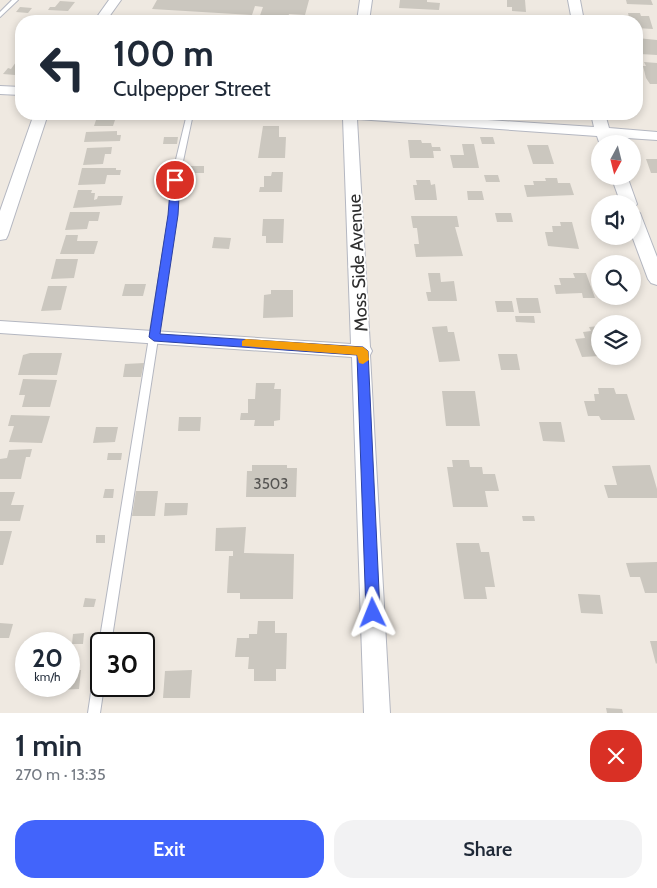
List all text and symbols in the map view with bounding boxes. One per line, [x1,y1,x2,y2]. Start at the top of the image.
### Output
text: 100 m [113,32,214,75]
icon: left [30,35,95,100]
text: Culpepper Street [113,75,271,102]
north arrow [591,135,641,185]
map controls [591,135,641,365]
pin [154,159,196,201]
icon: arrive [161,166,189,194]
street label: Moss Side Avenue [343,194,373,332]
button: sound [591,195,641,245]
button: search [591,255,641,305]
button: layers [591,315,641,365]
house number: 3503 [254,475,288,493]
position arrow [346,586,398,638]
speed limit sign: 30 [90,632,155,697]
text: 20 [32,643,63,673]
text: km/h [34,669,61,684]
text: 1 min [15,727,82,764]
button: close [590,730,642,782]
text: 270 m · 13:35 [15,765,106,784]
button: Exit [15,820,324,878]
button: Share [334,820,642,878]

